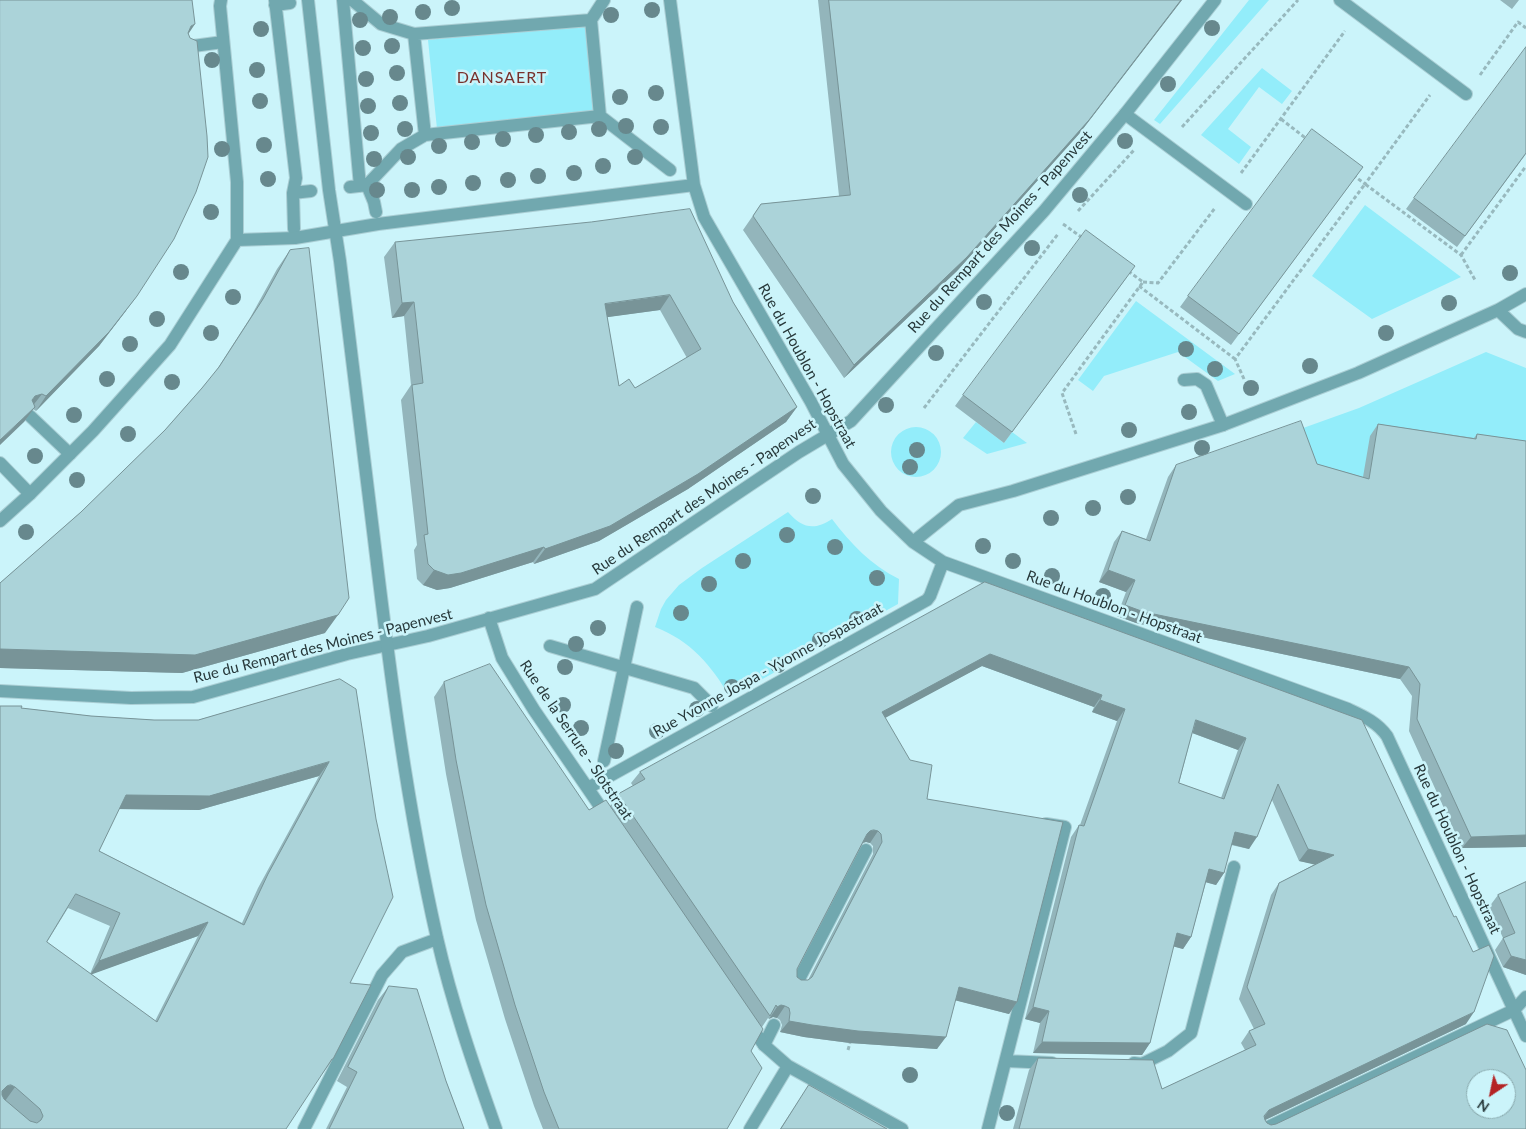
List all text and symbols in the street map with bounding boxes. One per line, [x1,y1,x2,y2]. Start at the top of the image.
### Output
district label: DANSAERT [456,68,548,88]
street label: Rue du Rempart des Moines - Papenvest [904,127,1096,337]
street label: Rue du Houblon - Hopstraat [754,281,860,451]
street label: Rue du Rempart des Moines - Papenvest [589,415,819,579]
street label: Rue du Houblon - Hopstraat [1024,567,1204,647]
street label: Rue Yvonne Jospa - Yvonne Jospastraat [650,599,886,741]
street label: Rue du Rempart des Moines - Papenvest [192,605,454,687]
street label: Rue de la Serrure - Slotstraat [516,657,636,823]
street label: Rue du Houblon - Hopstraat [1410,761,1504,937]
north arrow [1466,1069,1516,1119]
text: N [1474,1096,1492,1116]

